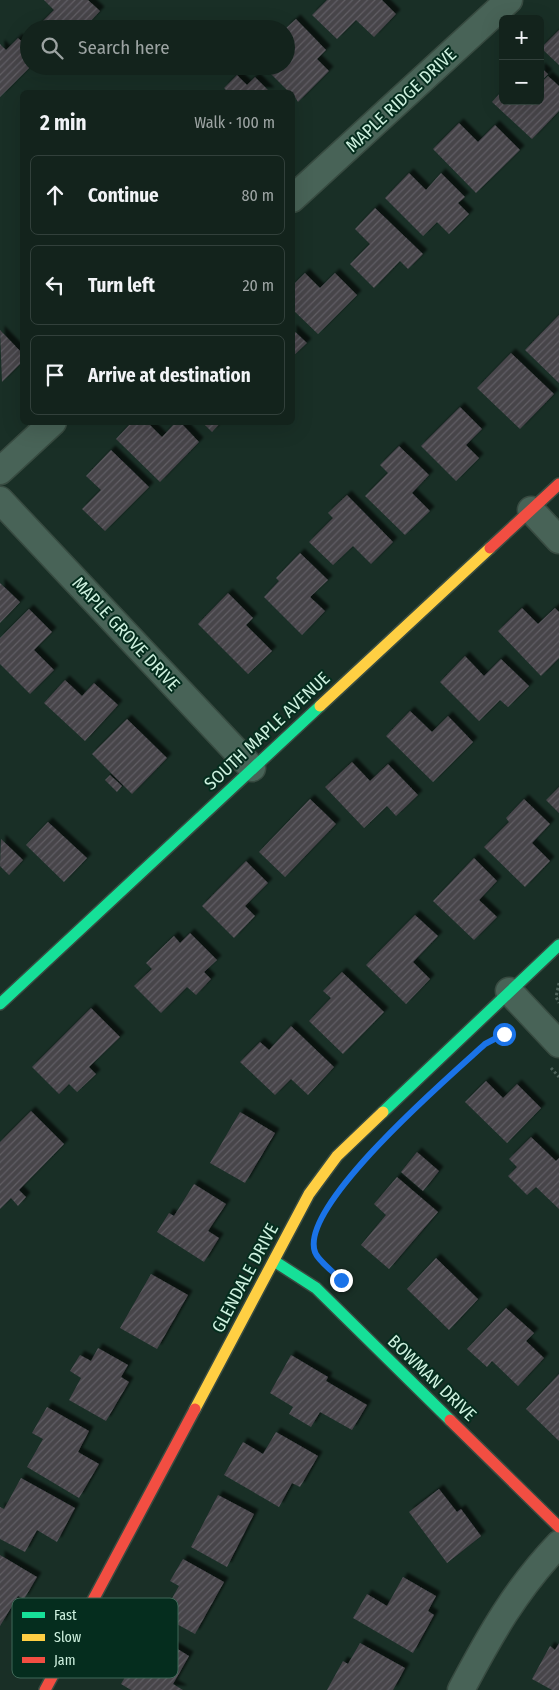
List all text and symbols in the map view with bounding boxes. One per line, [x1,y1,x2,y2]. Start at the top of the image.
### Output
map controls [499,15,544,105]
button: + [499,15,544,60]
search box [20,20,295,75]
icon: search [38,34,66,62]
text: Search here [78,36,170,59]
street label: MAPLE RIDGE DRIVE [341,43,461,157]
button: − [499,60,544,105]
text: 2 min [40,110,87,136]
text: Walk · 100 m [194,113,275,132]
icon: ahead [41,181,69,209]
text: Continue [88,184,159,207]
text: 80 m [242,186,274,205]
icon: left [41,271,69,299]
text: Turn left [88,274,155,297]
text: 20 m [243,276,274,295]
icon: arrive [41,361,69,389]
text: Arrive at destination [88,364,251,387]
street label: MAPLE GROVE DRIVE [68,572,184,696]
street label: SOUTH MAPLE AVENUE [200,667,334,795]
route start [493,1023,516,1046]
street label: GLENDALE DRIVE [207,1220,283,1336]
route end [330,1269,353,1292]
street label: BOWMAN DRIVE [383,1330,481,1426]
legend [12,1598,178,1678]
text: Fast [54,1607,77,1624]
text: Slow [54,1629,81,1646]
text: Jam [54,1652,75,1669]

